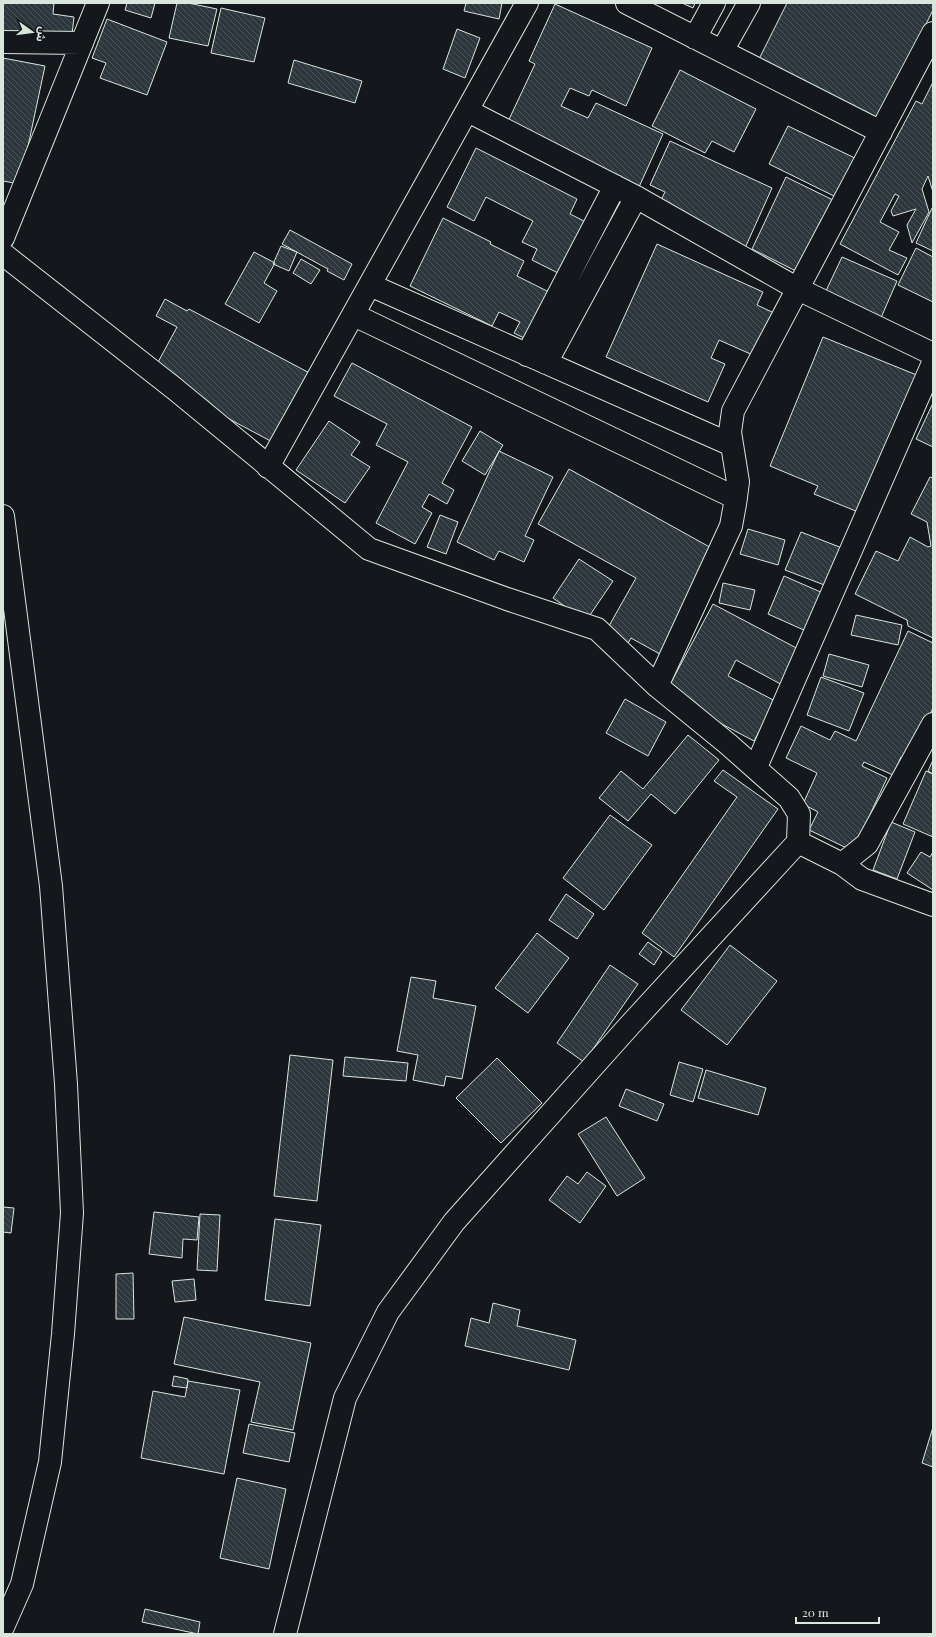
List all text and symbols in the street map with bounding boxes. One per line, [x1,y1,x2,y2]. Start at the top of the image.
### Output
north arrow [12,12,52,52]
text: ش [33,25,51,44]
scale bar [796,1599,879,1625]
text: 20 m [802,1604,829,1620]

